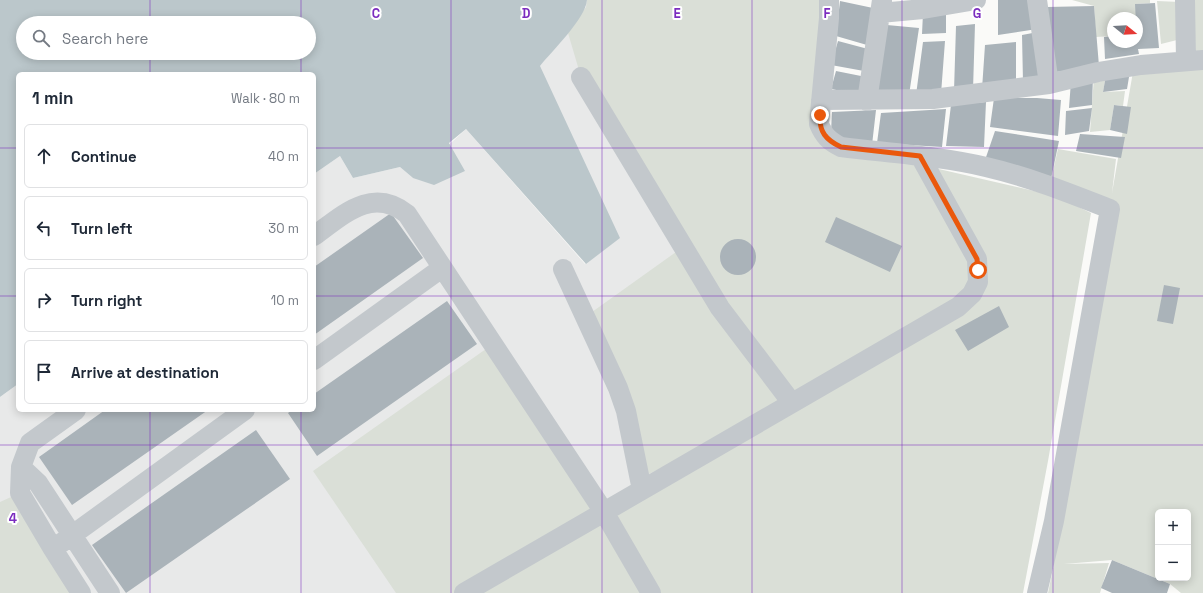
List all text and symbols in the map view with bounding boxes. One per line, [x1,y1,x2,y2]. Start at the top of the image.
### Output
text: C [372,5,380,22]
text: D [522,5,531,22]
text: E [673,5,681,22]
text: F [824,5,831,22]
text: G [973,5,981,22]
north arrow [1107,12,1143,48]
search box [16,16,316,60]
icon: search [30,27,52,49]
text: Search here [62,29,148,48]
text: 1 min [32,87,74,109]
text: Walk · 80 m [231,90,300,107]
route end [811,106,829,124]
icon: ahead [33,145,55,167]
text: Continue [71,147,137,166]
text: 40 m [268,148,299,165]
icon: left [33,217,55,239]
text: Turn left [71,219,133,238]
text: 30 m [268,220,299,237]
route start [969,261,987,279]
icon: right [33,289,55,311]
text: Turn right [71,291,142,310]
text: 10 m [271,292,299,309]
icon: arrive [33,361,55,383]
text: Arrive at destination [71,363,219,382]
map controls [1155,509,1191,581]
button: + [1155,509,1191,545]
text: 4 [9,510,17,527]
button: − [1155,545,1191,581]

